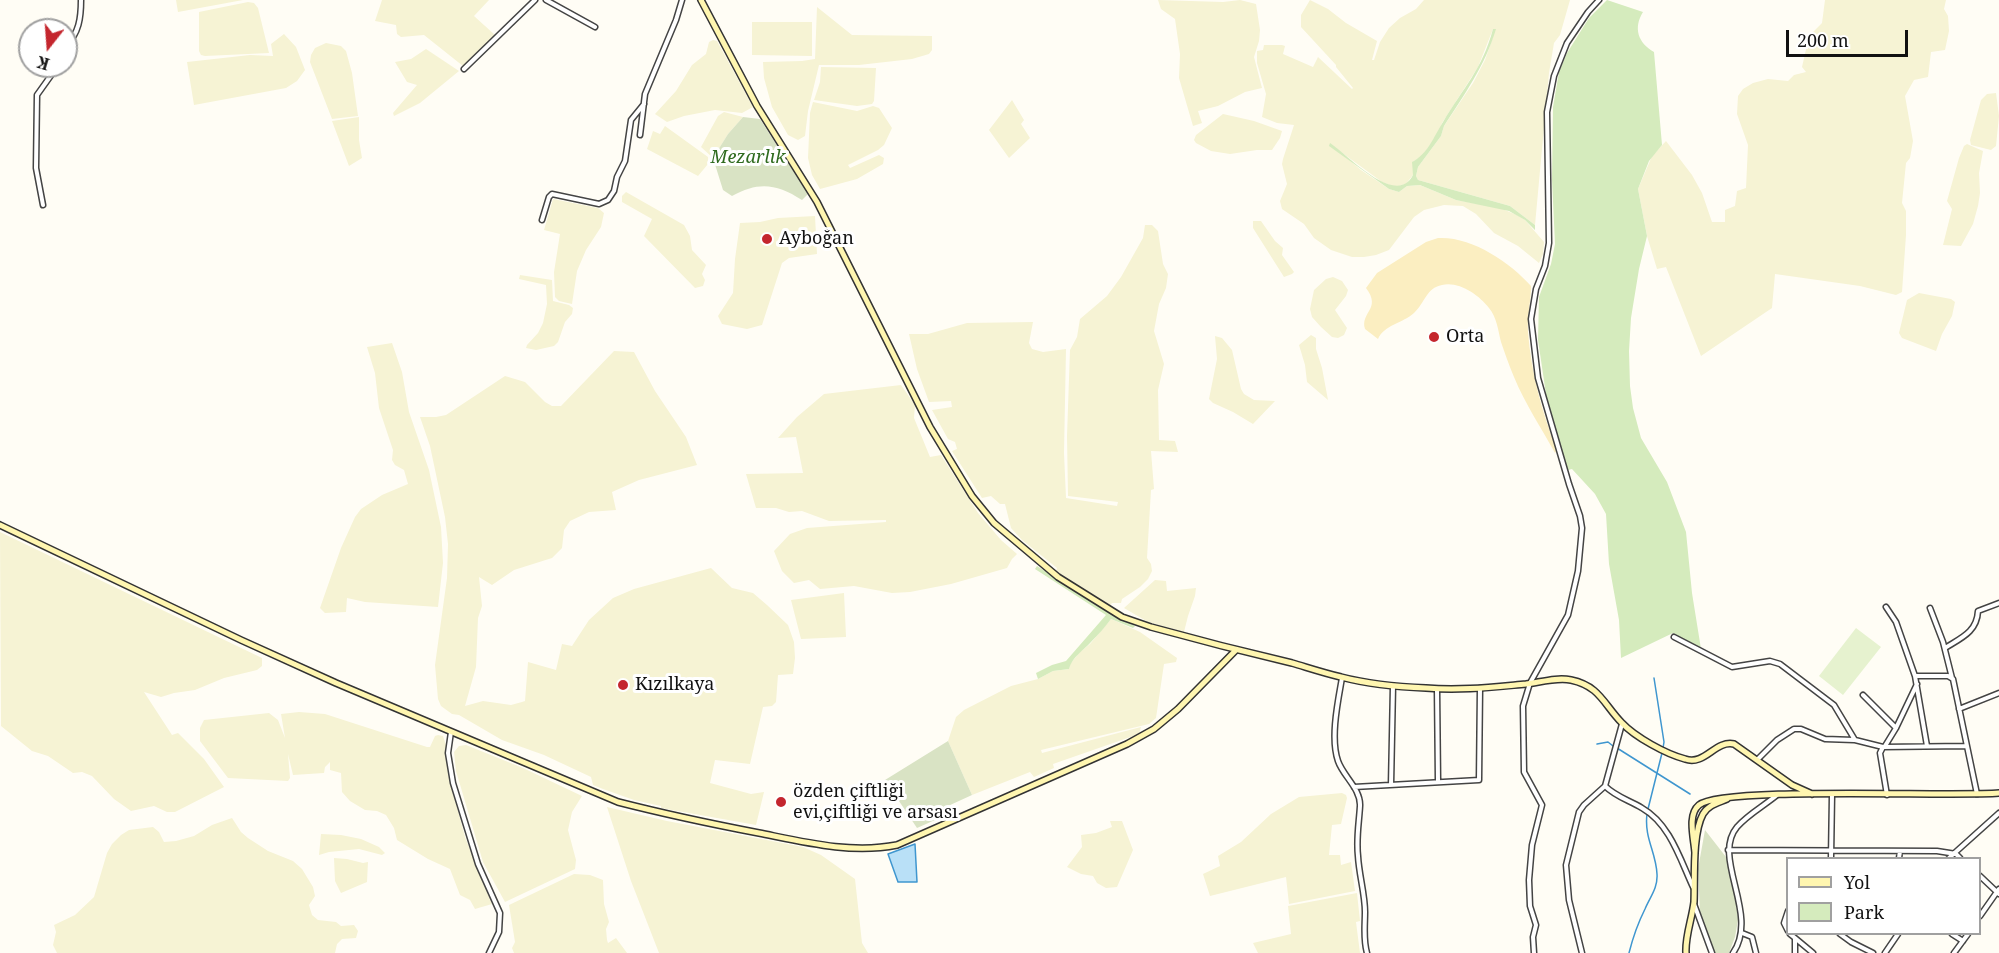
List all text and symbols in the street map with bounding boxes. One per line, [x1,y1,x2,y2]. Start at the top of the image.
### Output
north arrow [18,18,78,78]
scale bar [1789,18,1910,56]
text: 200 m [1797,28,1849,52]
text: K [34,51,52,76]
park label: Mezarlık [711,147,785,169]
place label: Ayboğan [779,228,854,250]
marker: Ayboğan [760,232,774,246]
place label: Orta [1446,326,1484,348]
marker: Orta [1427,330,1441,344]
place label: Kızılkaya [635,674,715,696]
marker: Kızılkaya [616,678,630,692]
place label: özden çiftliği evi,çiftliği ve arsası [793,781,958,824]
marker: özden çiftliği evi,çiftliği ve arsası [774,795,788,809]
legend [1786,857,1981,935]
text: Yol [1844,870,1870,894]
text: Park [1844,900,1884,924]

